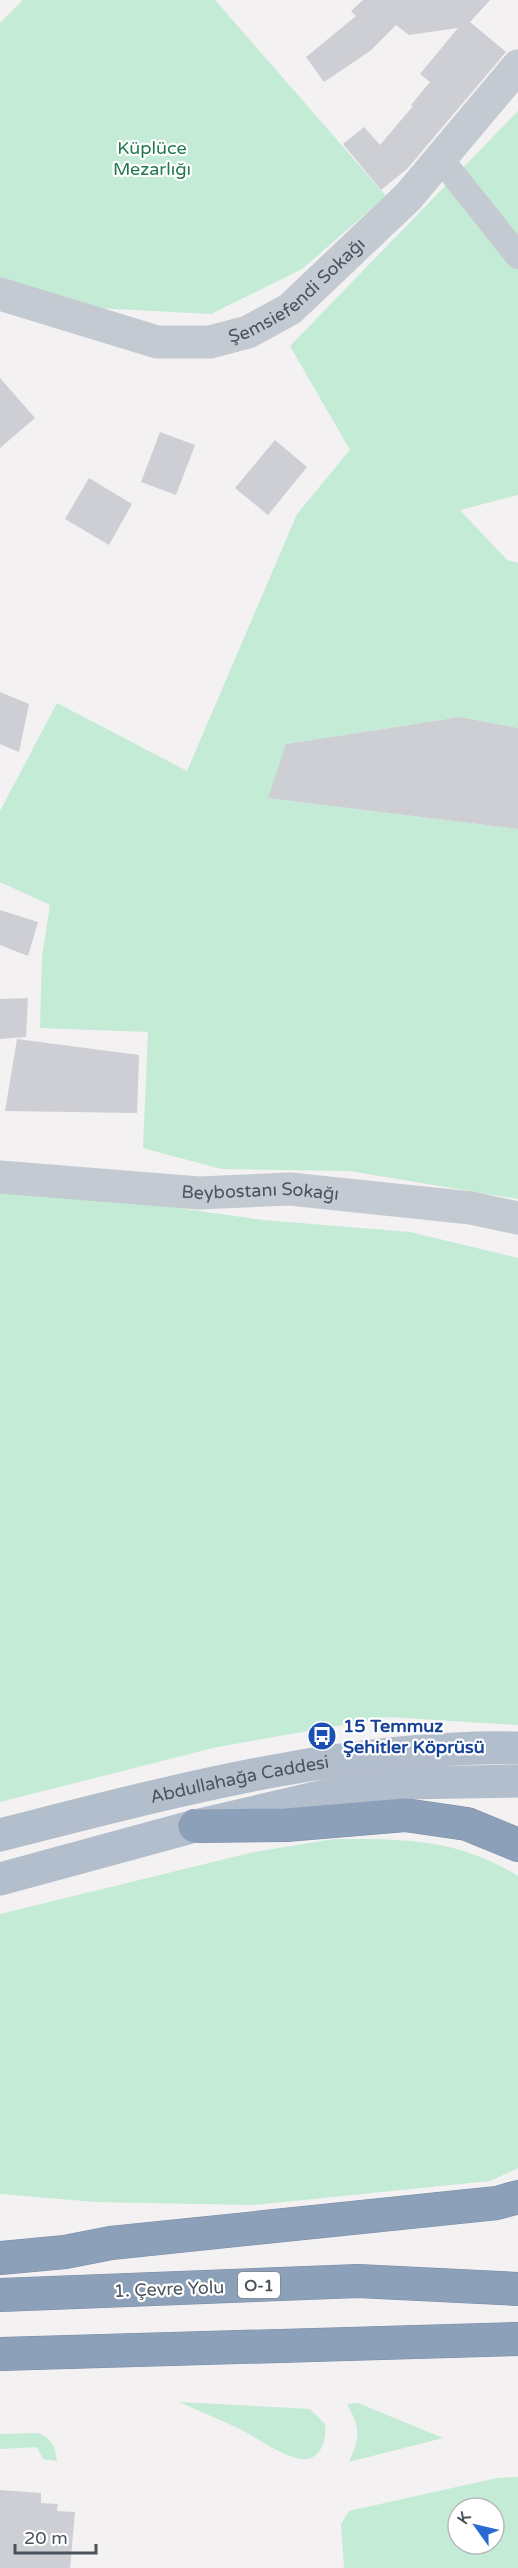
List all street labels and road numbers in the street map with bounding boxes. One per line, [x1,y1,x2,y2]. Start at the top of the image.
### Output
street label: Şemsiefendi Sokağı [226,233,369,348]
street label: Beybostanı Sokağı [181,1178,340,1205]
street label: Abdullahağa Caddesi [148,1751,330,1808]
road number: O-1 [238,2272,280,2298]
street label: 1. Çevre Yolu [113,2276,225,2302]

